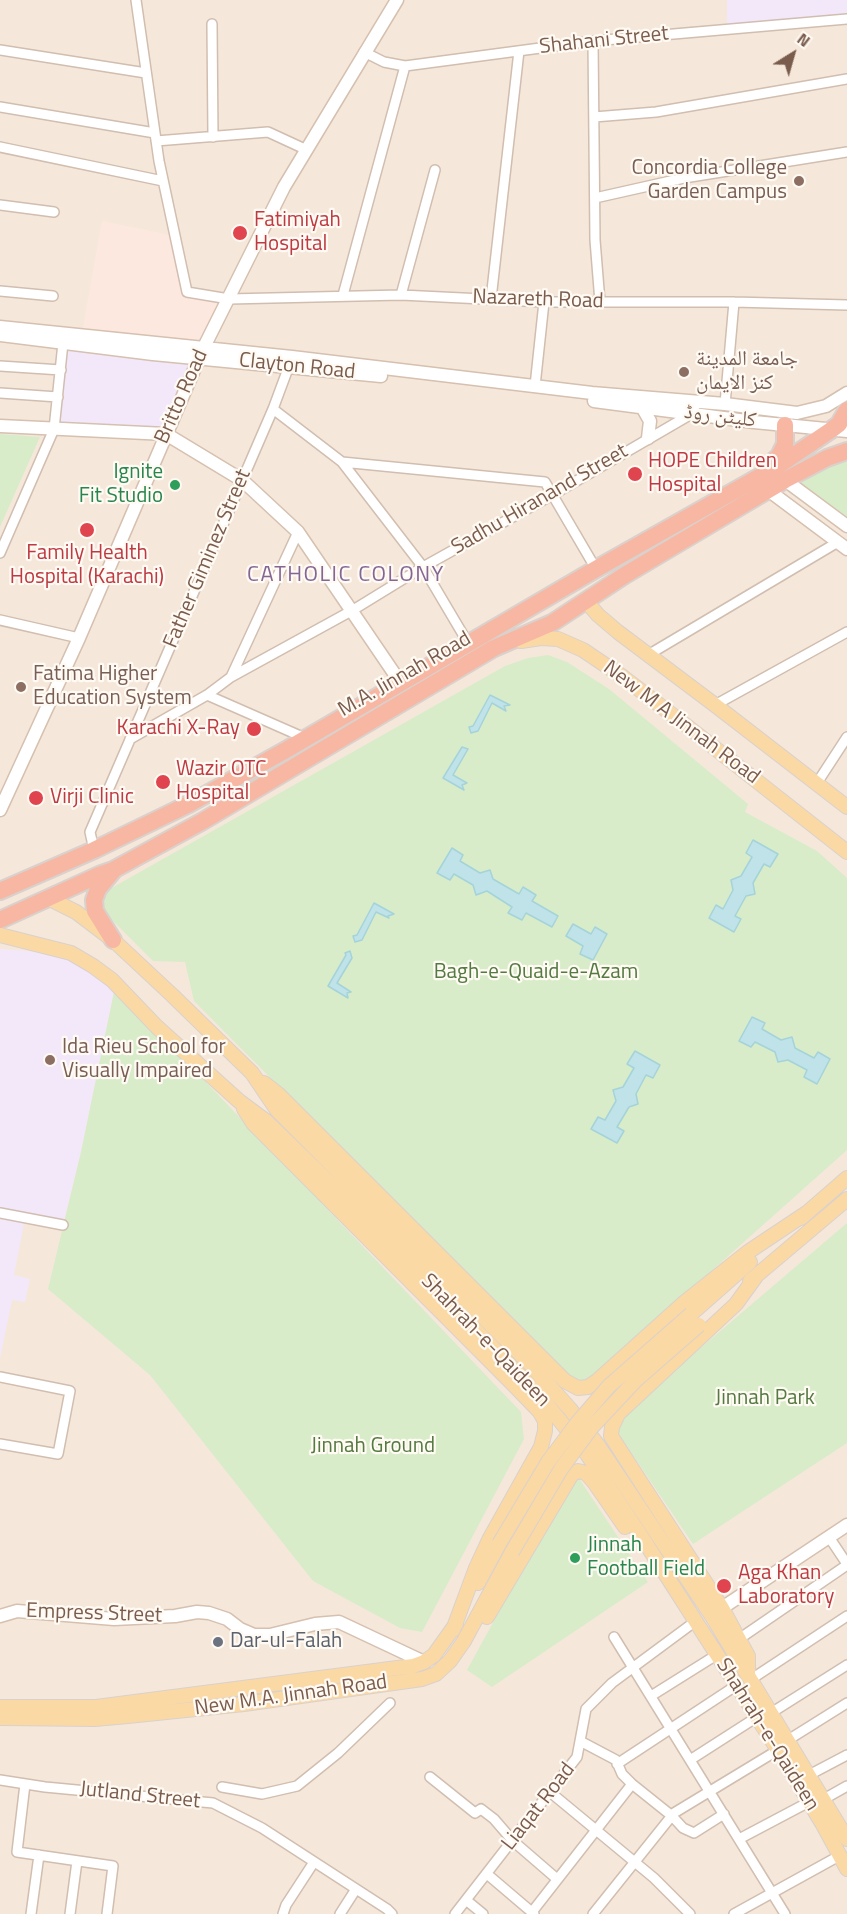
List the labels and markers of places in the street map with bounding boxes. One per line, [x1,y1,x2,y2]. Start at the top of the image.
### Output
place label: Concordia College Garden Campus [631,156,787,206]
marker: Concordia College Garden Campus [792,174,806,188]
place label: Fatimiyah Hospital [254,208,341,258]
marker: Fatimiyah Hospital [231,224,249,242]
place label: جامعة المدينة كنز الايمان [696,347,798,397]
marker: جامعة المدينة كنز الايمان [677,365,691,379]
place label: HOPE Children Hospital [648,449,777,499]
place label: Ignite Fit Studio [79,460,163,510]
marker: HOPE Children Hospital [626,465,644,483]
marker: Ignite Fit Studio [168,478,182,492]
marker: Family Health Hospital (Karachi) [78,521,96,539]
place label: Family Health Hospital (Karachi) [10,541,164,591]
place label: Fatima Higher Education System [33,662,192,712]
marker: Fatima Higher Education System [14,680,28,694]
place label: Karachi X-Ray [116,716,240,742]
marker: Karachi X-Ray [245,720,263,738]
place label: Wazir OTC Hospital [176,757,266,807]
marker: Wazir OTC Hospital [154,773,172,791]
place label: Virji Clinic [50,785,134,811]
marker: Virji Clinic [27,789,45,807]
place label: Ida Rieu School for Visually Impaired [62,1035,226,1085]
marker: Ida Rieu School for Visually Impaired [43,1053,57,1067]
place label: Jinnah Football Field [587,1533,705,1583]
marker: Jinnah Football Field [568,1551,582,1565]
place label: Aga Khan Laboratory [738,1561,834,1611]
marker: Aga Khan Laboratory [715,1577,733,1595]
place label: Dar-ul-Falah [230,1629,342,1655]
marker: Dar-ul-Falah [211,1635,225,1649]

